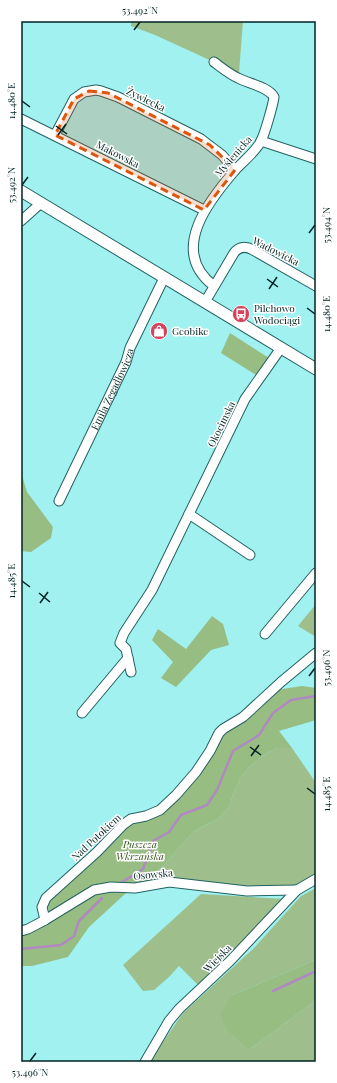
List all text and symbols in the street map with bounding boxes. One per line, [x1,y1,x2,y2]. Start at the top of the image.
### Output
text: 53.492°N [122,3,158,17]
text: 14.480°E [4,83,18,119]
street label: Żywiecka [124,84,168,114]
street label: Myślenicka [211,133,255,179]
street label: Makowska [94,137,142,171]
text: 53.492°N [4,167,18,203]
text: 53.494°N [319,207,333,243]
street label: Wadowicka [249,233,302,269]
text: 14.480°E [319,296,333,332]
place label: Pilchowo Wodociągi [253,301,300,327]
bus stop icon: Pilchowo Wodociągi [231,304,251,324]
shop icon: Geobike [149,321,169,341]
place label: Geobike [172,324,208,338]
street label: Emila Zegadłowicza [87,347,137,432]
street label: Okocimska [204,399,238,449]
text: 14.485°E [4,564,18,598]
text: 53.496°N [319,650,333,686]
text: 14.485°E [319,777,333,811]
street label: Nad Potokiem [68,810,124,863]
park label: Puszcza Wkrzańska [116,837,164,863]
street label: Osowska [132,865,174,883]
street label: Wiejska [199,941,234,976]
text: 53.496°N [12,1065,48,1079]

